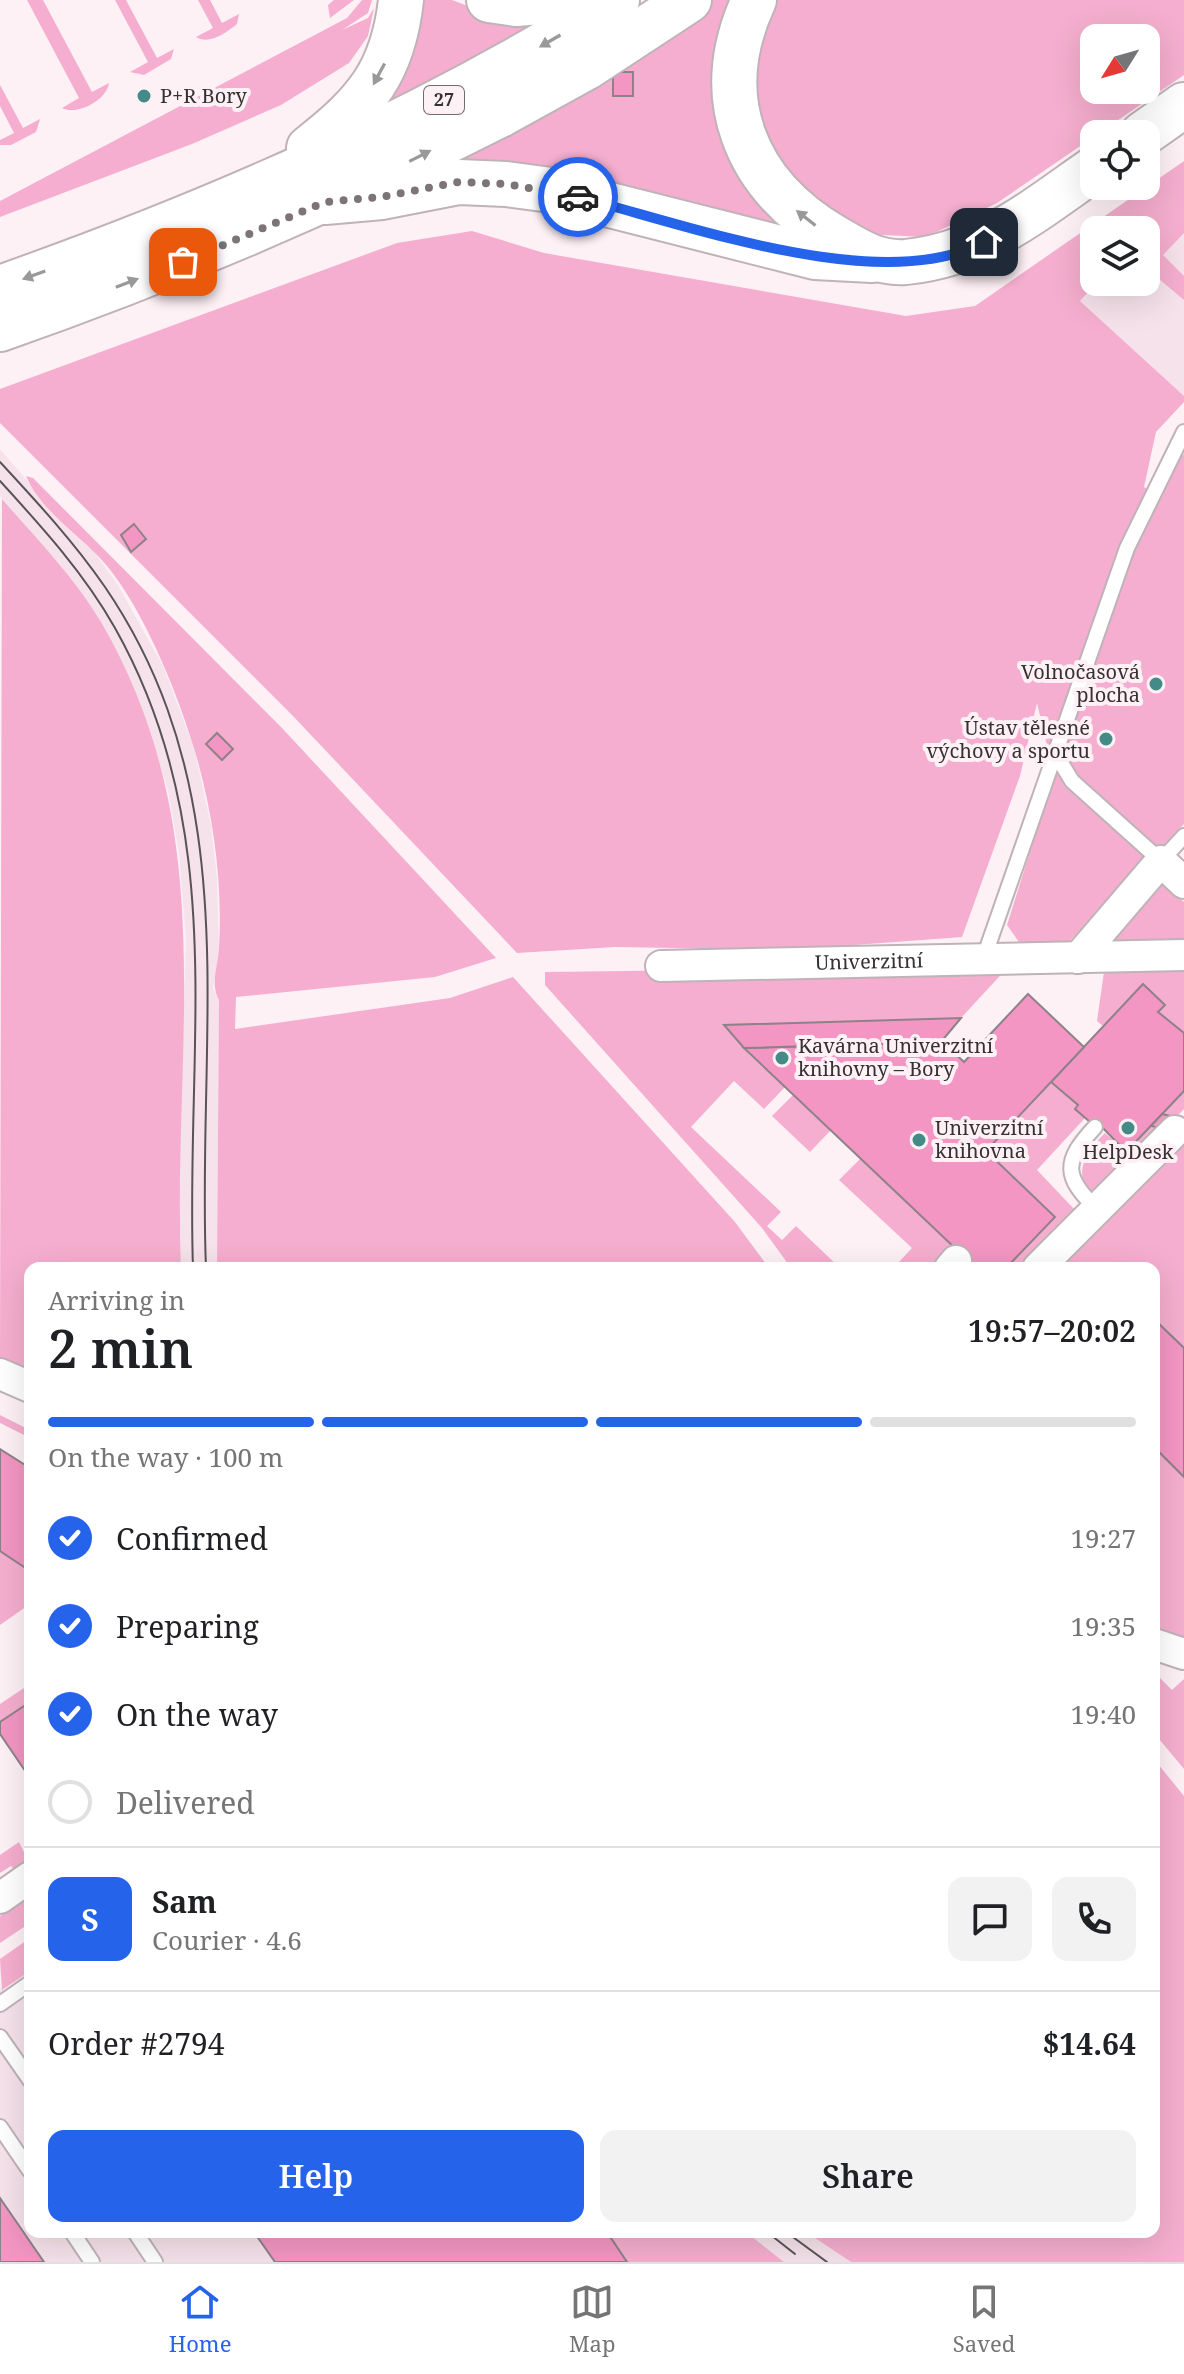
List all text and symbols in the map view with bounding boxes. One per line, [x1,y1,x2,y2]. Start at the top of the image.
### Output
north arrow [1080,24,1160,104]
map controls [1080,24,1160,296]
one-way arrow [539,34,562,48]
one-way arrow [373,63,387,85]
place label: P+R Bory [160,82,248,109]
road number: 27 [424,86,464,114]
marker: P+R Bory [135,87,153,105]
button: locate [1080,120,1160,200]
one-way arrow [409,149,432,162]
courier [538,157,618,237]
icon: car [556,175,600,219]
pin [950,208,1018,276]
one-way arrow [796,211,816,227]
button: layers [1080,216,1160,296]
icon: home [962,220,1006,264]
pin [149,228,217,296]
icon: bag [161,240,205,284]
one-way arrow [22,269,46,282]
one-way arrow [115,276,139,289]
place label: Volnočasová plocha [1021,658,1140,708]
marker: Volnočasová plocha [1147,675,1165,693]
place label: Ústav tělesné výchovy a sportu [927,714,1090,764]
marker: Ústav tělesné výchovy a sportu [1097,730,1115,748]
street label: Univerzitní [814,946,924,976]
place label: Kavárna Univerzitní knihovny – Bory [798,1032,994,1082]
marker: Kavárna Univerzitní knihovny – Bory [773,1049,791,1067]
place label: Univerzitní knihovna [935,1114,1044,1164]
marker: HelpDesk [1119,1119,1137,1137]
marker: Univerzitní knihovna [910,1131,928,1149]
place label: HelpDesk [1083,1138,1174,1165]
text: Arriving in [48,1282,185,1318]
text: 19:57–20:02 [968,1310,1136,1351]
text: 2 min [48,1312,193,1383]
text: On the way · 100 m [48,1439,283,1475]
icon: check [48,1516,92,1560]
text: Confirmed [116,1518,268,1559]
text: 19:27 [1070,1520,1136,1556]
icon: check [48,1604,92,1648]
text: Preparing [116,1606,259,1647]
text: 19:35 [1070,1608,1136,1644]
icon: check [48,1692,92,1736]
text: On the way [116,1694,278,1735]
text: 19:40 [1070,1696,1136,1732]
text: Delivered [116,1782,255,1823]
button: chat [948,1877,1032,1961]
button: phone [1052,1877,1136,1961]
text: Sam [152,1881,217,1922]
text: S [81,1899,99,1940]
text: Courier · 4.6 [152,1922,302,1958]
text: Order #2794 [48,2023,225,2064]
text: $14.64 [1042,2023,1136,2064]
button: Help [48,2130,584,2222]
button: Share [600,2130,1136,2222]
tab: Home [169,2280,231,2358]
tab: Map [569,2280,615,2358]
tab: Saved [953,2280,1015,2358]

